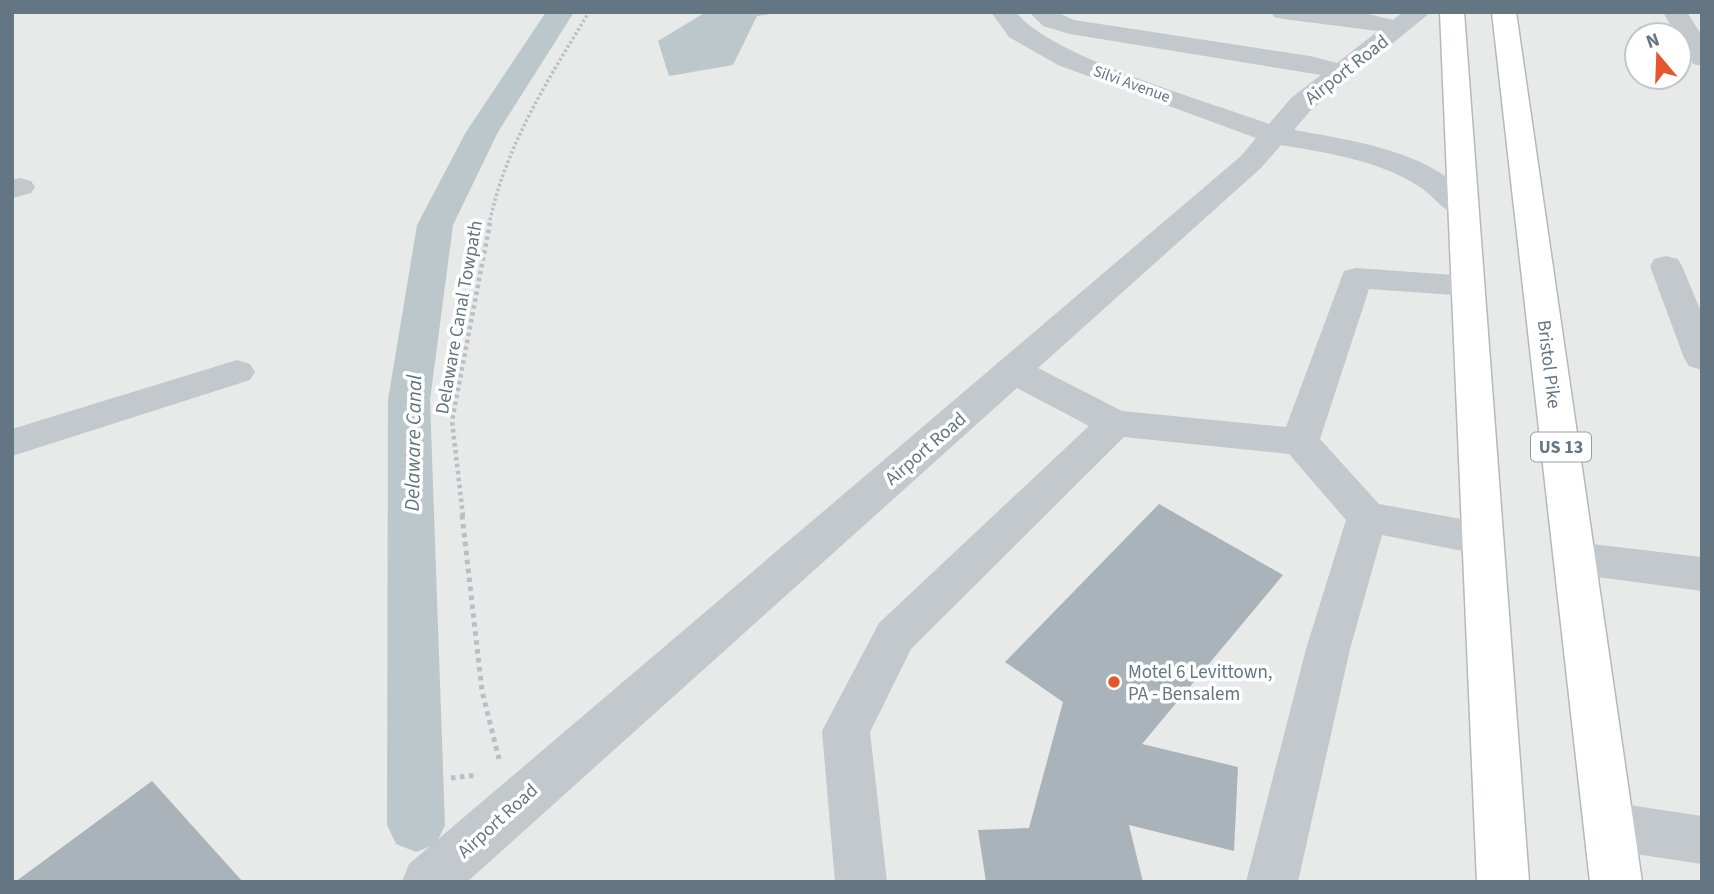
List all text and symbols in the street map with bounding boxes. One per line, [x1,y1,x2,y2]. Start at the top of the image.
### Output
north arrow [1623,21,1693,91]
text: N [1643,27,1663,56]
street label: Airport Road [1299,29,1395,112]
street label: Silvi Avenue [1090,60,1173,108]
street label: Delaware Canal Towpath [429,218,490,416]
street label: Bristol Pike [1530,318,1567,410]
water label: Delaware Canal [397,374,429,512]
street label: Airport Road [879,406,973,492]
road number: US 13 [1531,432,1591,462]
place label: Motel 6 Levittown, PA - Bensalem [1128,659,1273,708]
marker: Motel 6 Levittown, PA - Bensalem [1106,674,1122,690]
street label: Airport Road [452,778,544,865]

